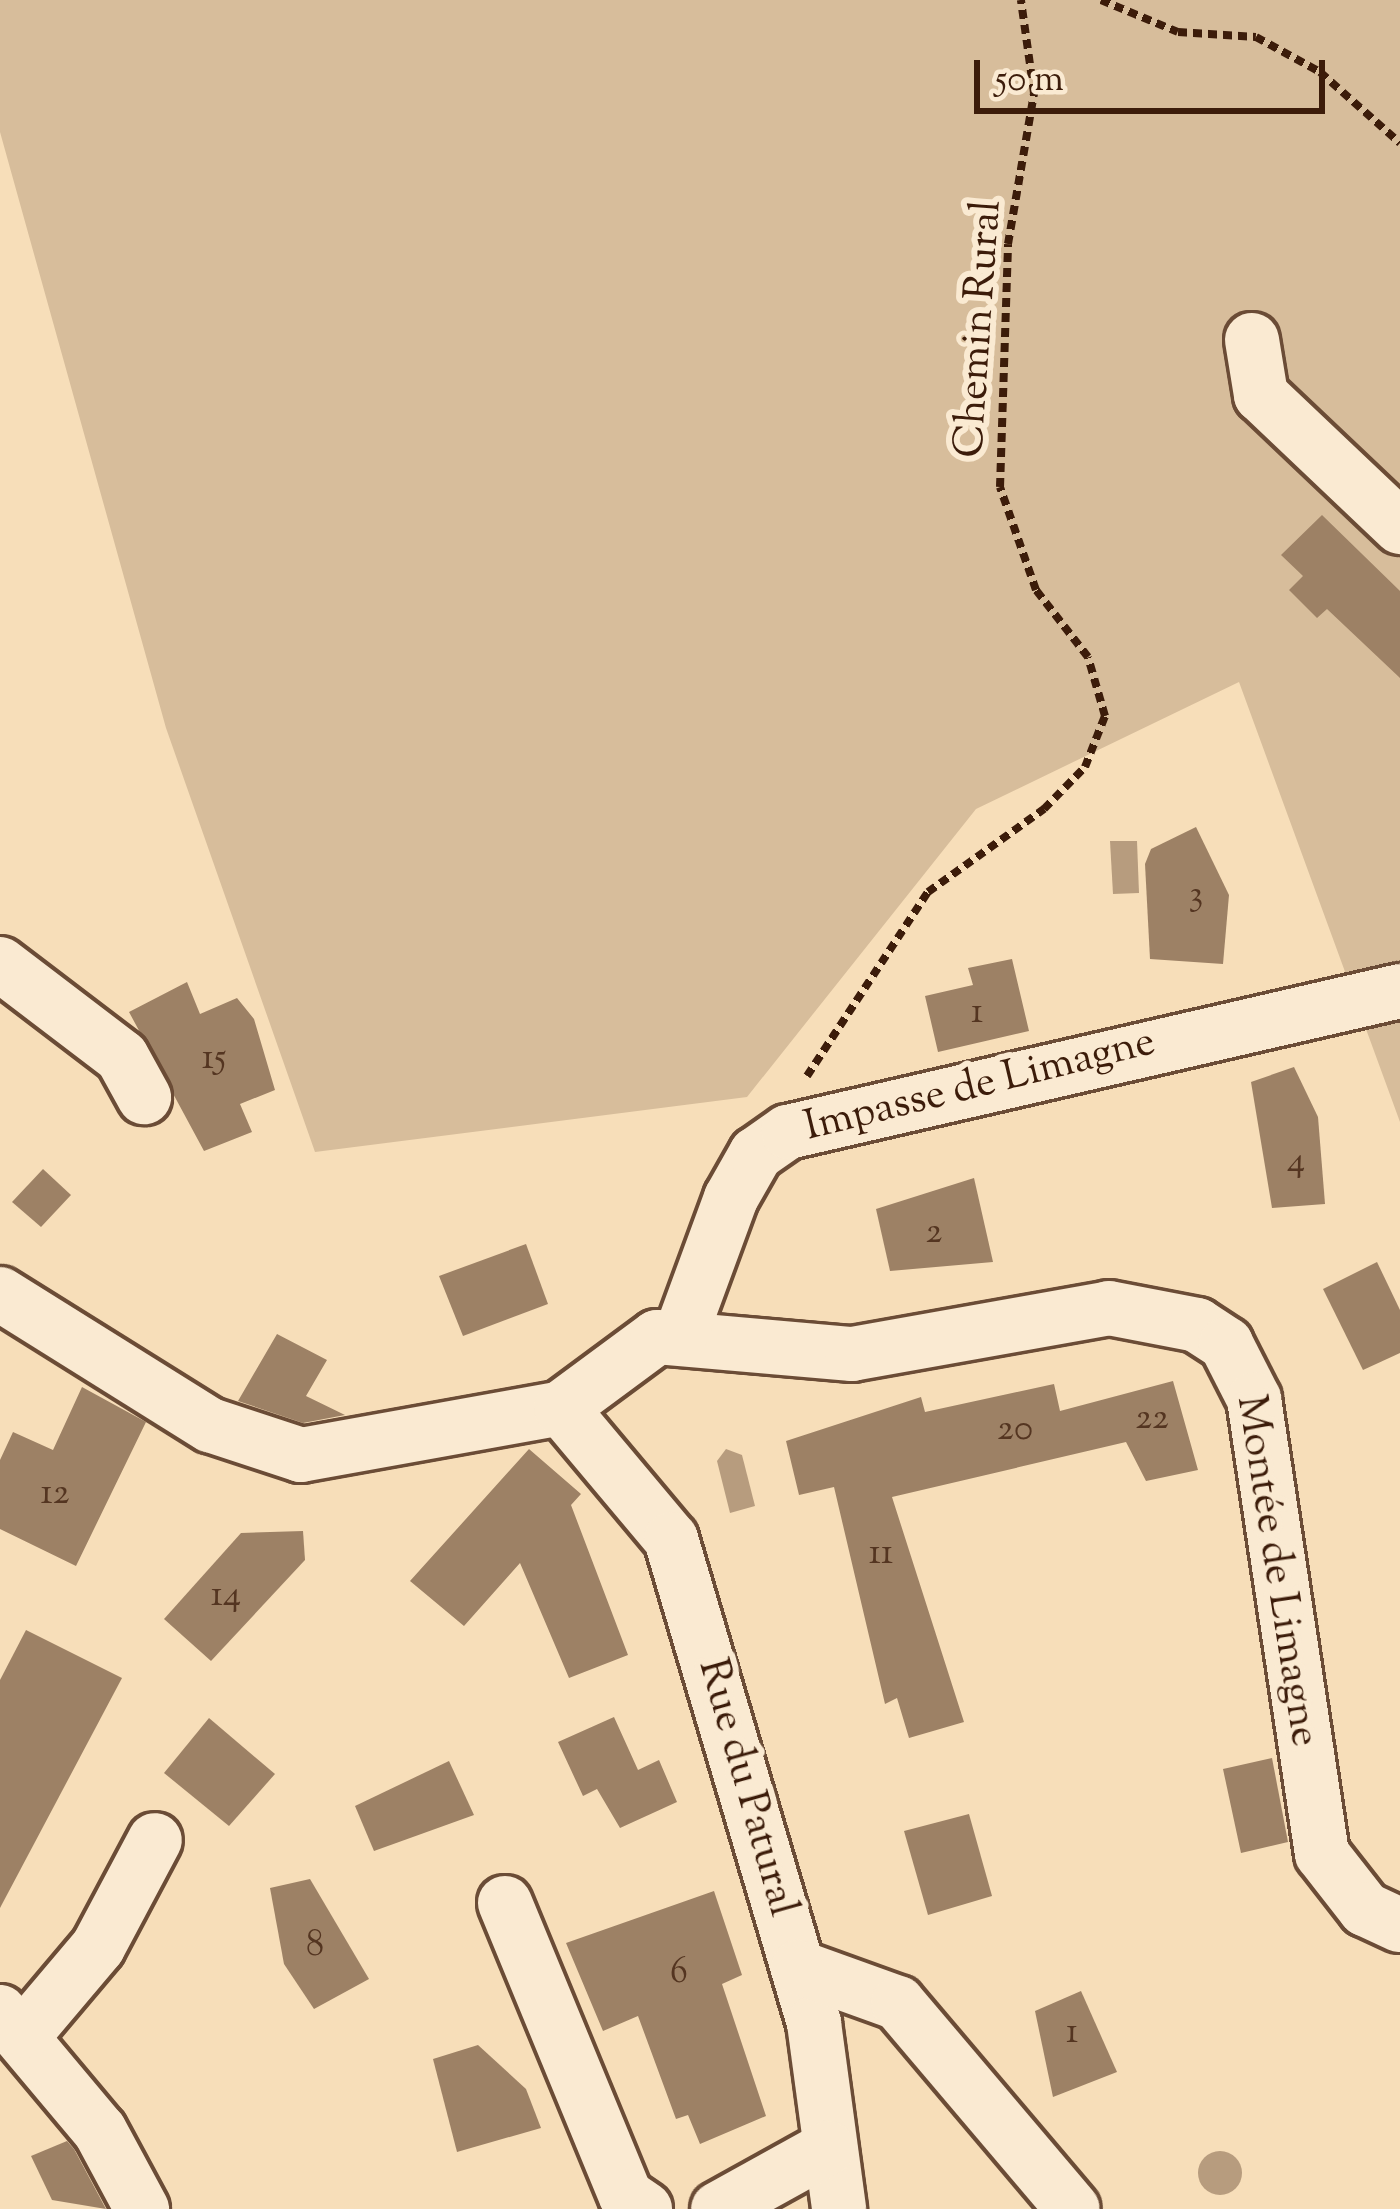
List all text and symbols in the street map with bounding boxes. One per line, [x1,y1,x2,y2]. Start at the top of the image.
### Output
scale bar [980,36,1331,110]
text: 50 m [995,55,1064,107]
street label: Chemin Rural [946,199,1014,459]
house number: 3 [1189,875,1203,919]
house number: 1 [971,992,983,1036]
street label: Impasse de Limagne [800,1018,1160,1154]
house number: 15 [202,1038,226,1082]
house number: 4 [1287,1141,1305,1185]
house number: 2 [926,1212,942,1256]
street label: Montée de Limagne [1223,1392,1329,1750]
house number: 22 [1135,1398,1169,1442]
house number: 20 [997,1409,1033,1453]
house number: 12 [40,1473,70,1517]
house number: 11 [869,1533,893,1577]
house number: 14 [211,1575,241,1619]
street label: Rue du Patural [685,1653,807,1923]
house number: 8 [306,1925,324,1969]
house number: 6 [670,1952,688,1996]
house number: 1 [1066,2012,1078,2056]

